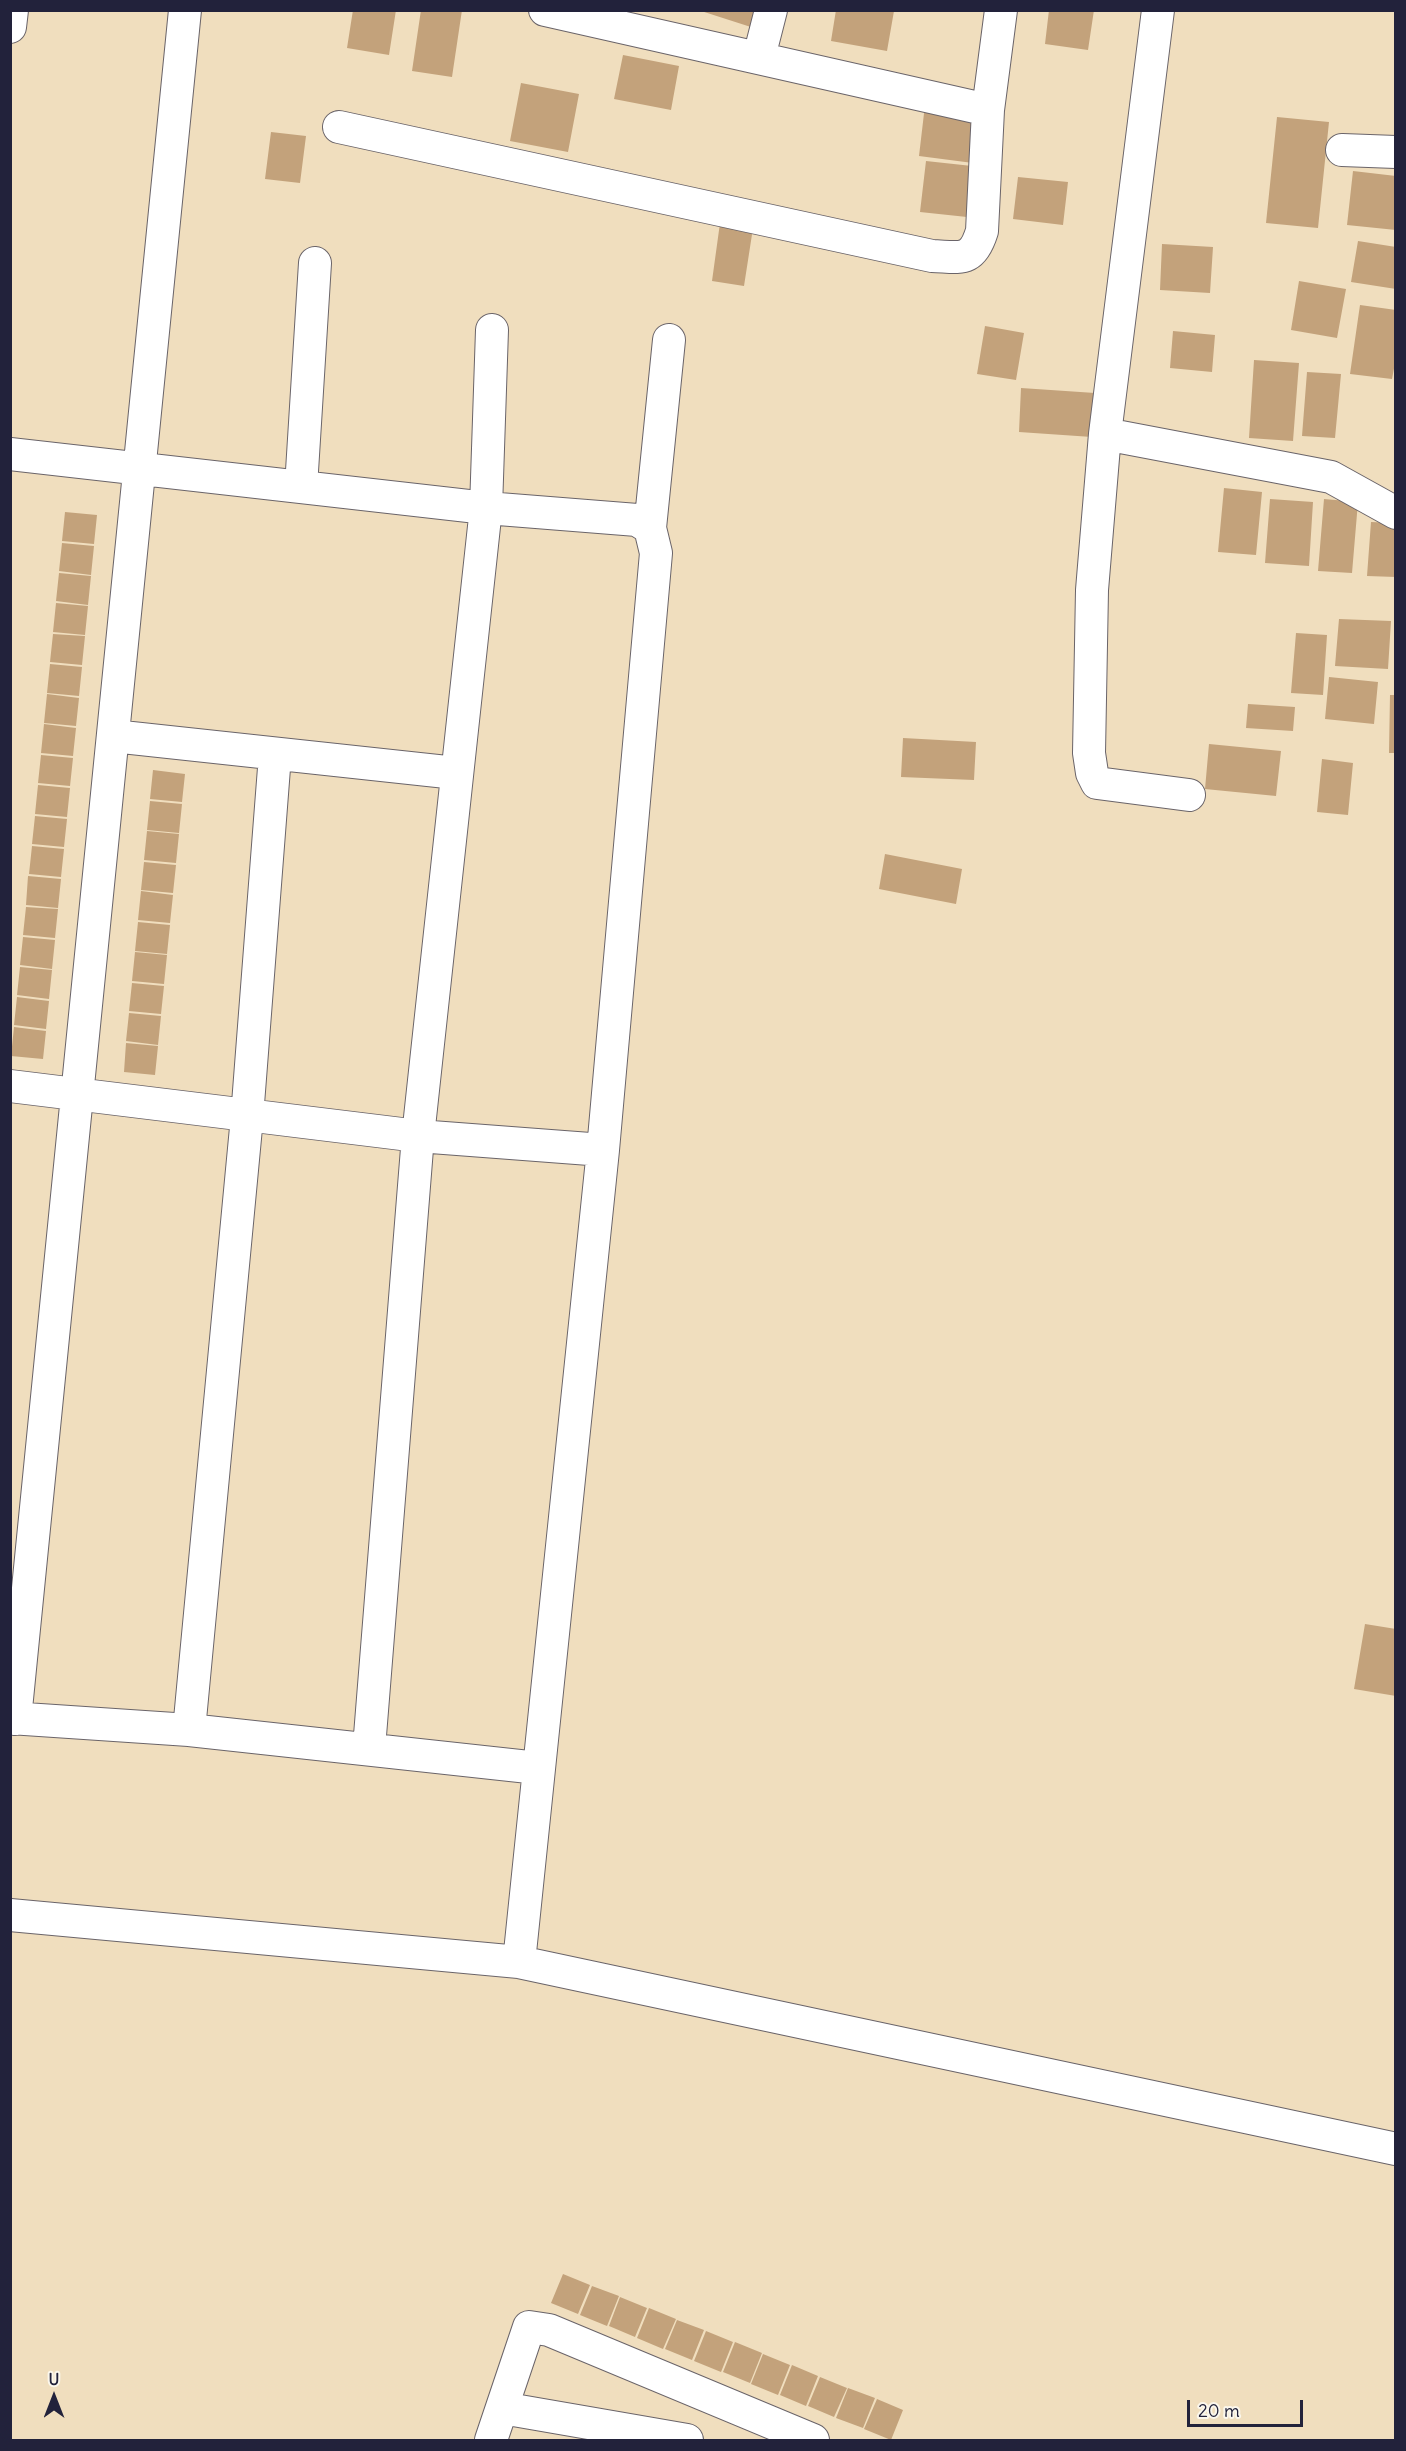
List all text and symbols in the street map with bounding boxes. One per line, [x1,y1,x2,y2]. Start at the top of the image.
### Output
north arrow [24,2367,84,2427]
text: U [49,2369,59,2389]
scale bar [1190,2388,1306,2426]
text: 20 m [1198,2399,1240,2422]

